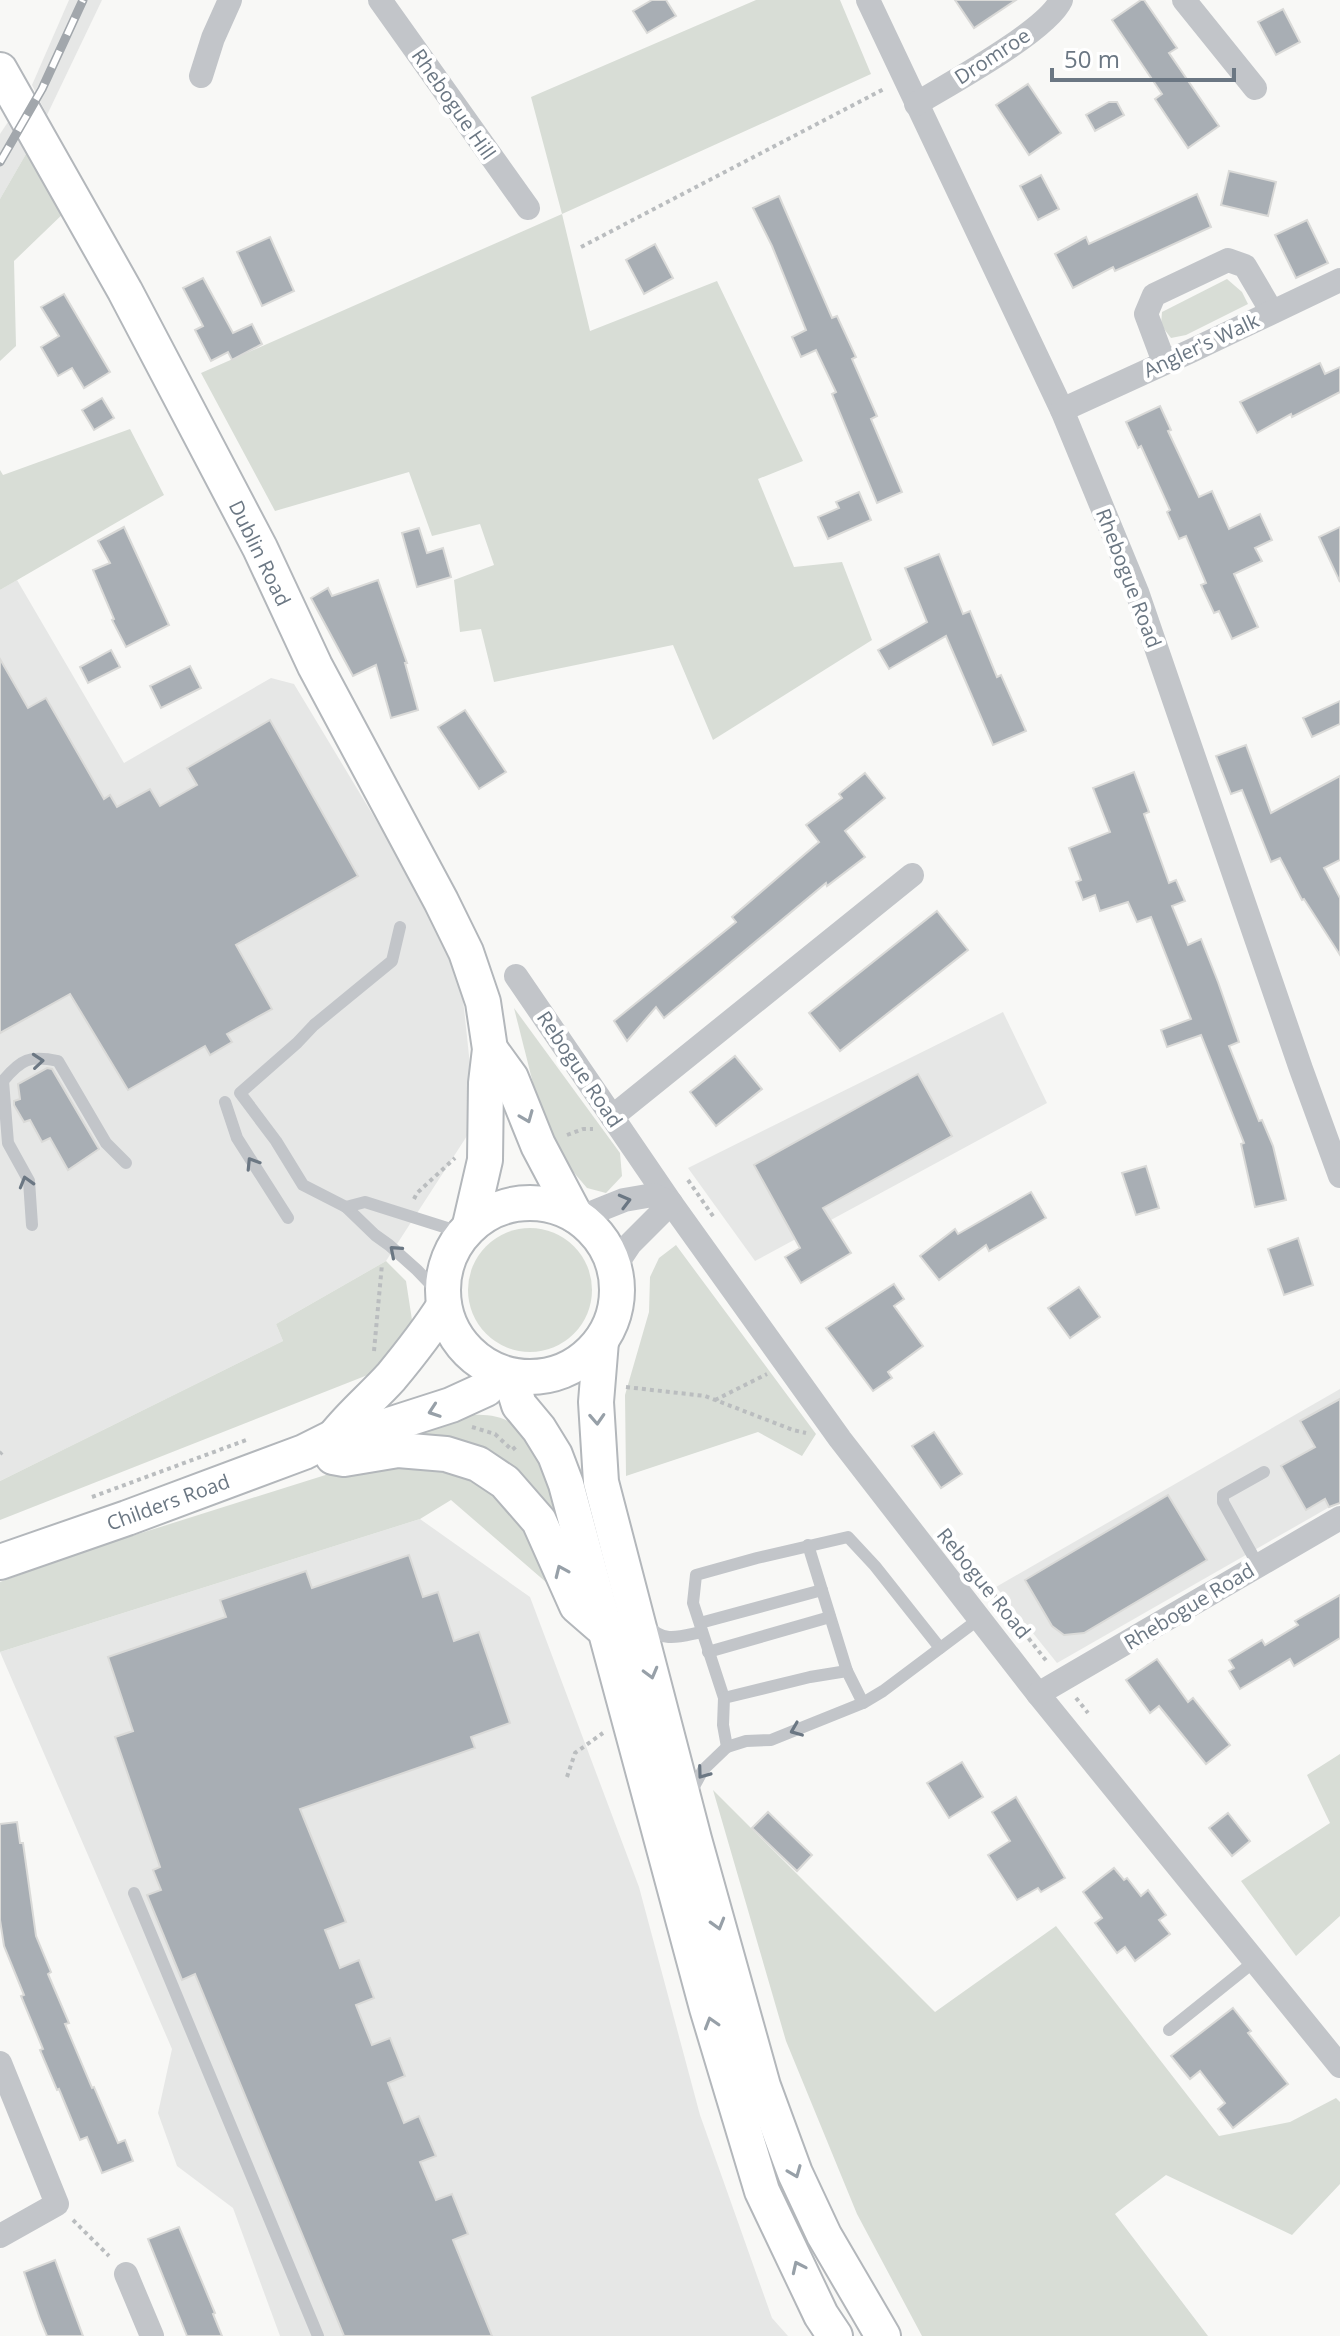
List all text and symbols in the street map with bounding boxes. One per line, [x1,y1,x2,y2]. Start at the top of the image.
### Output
street label: Dromroe [949,22,1035,90]
scale bar [1052,32,1234,82]
text: 50 m [1064,42,1120,75]
street label: Rhebogue Hill [406,43,502,165]
street label: Angler's Walk [1139,306,1264,384]
street label: Dublin Road [223,496,297,610]
street label: Rhebogue Road [1090,504,1168,652]
street label: Rebogue Road [531,1005,629,1133]
one-way arrow [32,1052,45,1069]
one-way arrow [517,1109,534,1123]
one-way arrow [247,1157,262,1171]
one-way arrow [19,1176,35,1189]
one-way arrow [617,1194,631,1211]
one-way arrow [390,1246,405,1260]
one-way arrow [428,1401,442,1418]
one-way arrow [588,1413,605,1426]
street label: Childers Road [103,1467,233,1537]
street label: Rebogue Road [931,1522,1037,1644]
street label: Rhebogue Road [1119,1556,1259,1656]
one-way arrow [555,1564,571,1579]
one-way arrow [641,1665,658,1679]
one-way arrow [790,1720,804,1736]
one-way arrow [698,1765,713,1779]
one-way arrow [709,1917,725,1930]
one-way arrow [704,2016,720,2030]
one-way arrow [786,2164,802,2178]
one-way arrow [792,2261,808,2276]

